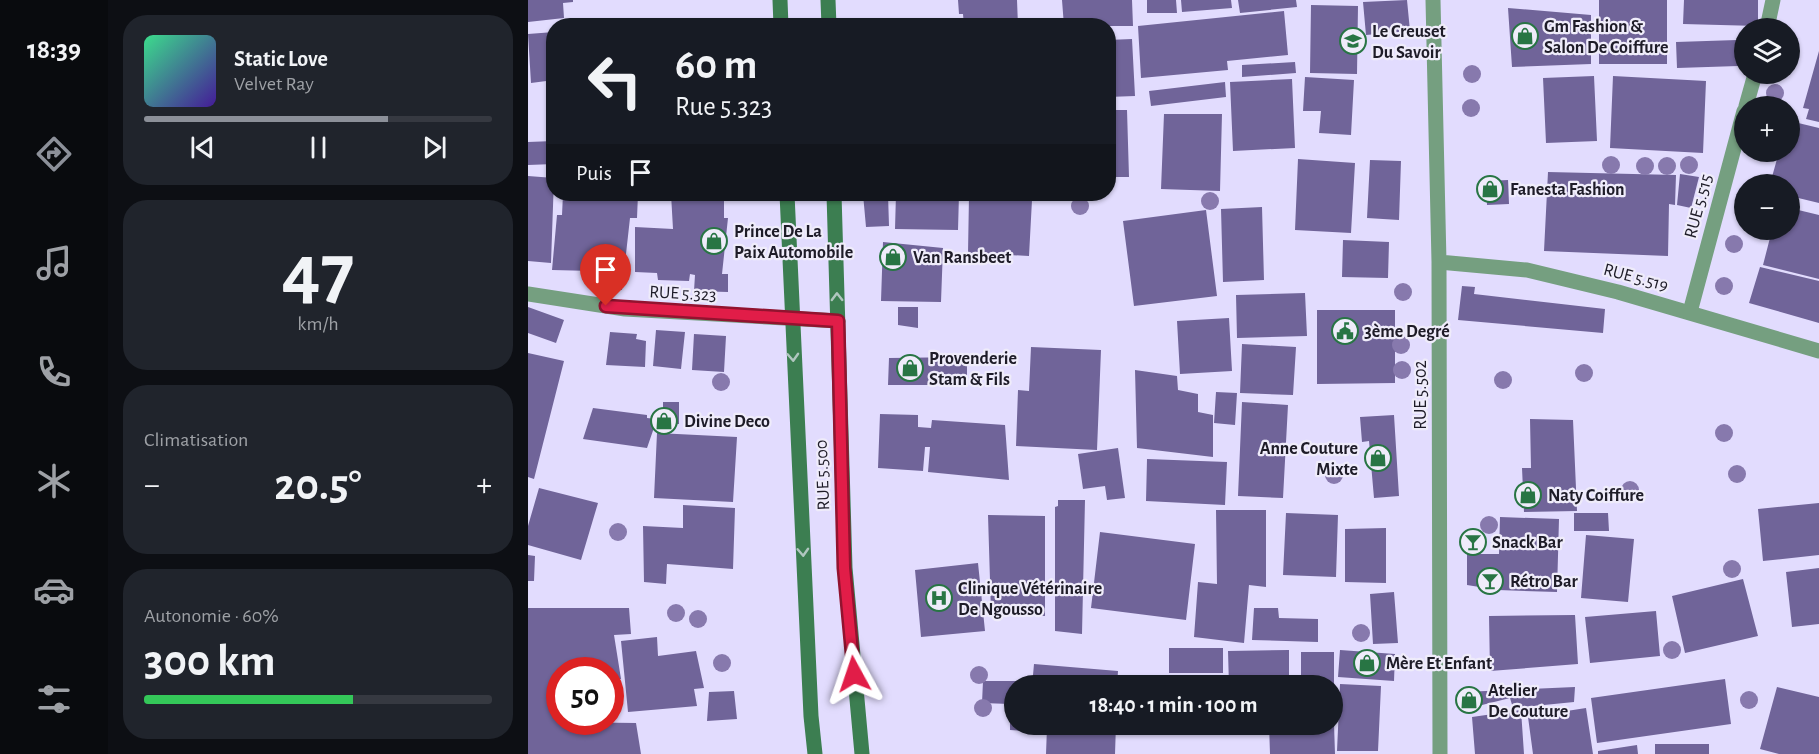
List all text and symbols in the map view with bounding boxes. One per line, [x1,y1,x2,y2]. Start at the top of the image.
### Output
place label: Gm Fashion & Salon De Coiffure [1544,18,1668,57]
map controls [1734,18,1800,240]
button: layers [1734,18,1800,84]
shop icon: Gm Fashion & Salon De Coiffure [1510,21,1540,51]
place label: Le Creuset Du Savoir [1372,23,1446,62]
school or university icon: Le Creuset Du Savoir [1338,26,1368,56]
text: 18:39 [27,36,81,63]
icon: left [576,42,654,120]
text: 60 m [675,44,757,86]
text: Static Love [234,48,328,70]
text: Velvet Ray [234,74,314,94]
text: Rue 5.323 [675,93,772,120]
button: + [1734,96,1800,162]
icon: previous [186,131,219,164]
icon: pause [302,131,335,164]
icon: next [418,131,451,164]
icon: directions [33,133,75,175]
icon: arrive [624,156,657,189]
text: Puis [576,162,612,184]
street label: RUE 5.515 [1682,172,1716,240]
shop icon: Fanesta Fashion [1475,174,1505,204]
button: − [1734,174,1800,240]
place label: Fanesta Fashion [1510,181,1625,199]
place label: Prince De La Paix Automobile [734,223,853,262]
shop icon: Prince De La Paix Automobile [699,226,729,256]
text: 47 [282,234,354,312]
icon: music [33,242,75,284]
shop icon: Van Ransbeet [878,242,908,272]
pin [580,244,631,306]
place label: Van Ransbeet [913,249,1011,267]
icon: arrive [589,253,622,286]
street label: RUE 5.519 [1601,261,1670,295]
street label: RUE 5.323 [649,283,717,305]
one-way arrow [831,293,844,302]
text: km/h [297,314,339,334]
public building icon: 3ème Degré [1330,316,1360,346]
place label: 3ème Degré [1364,323,1450,341]
place label: Provenderie Stam & Fils [929,350,1017,389]
icon: phone [33,351,75,393]
one-way arrow [786,352,799,361]
shop icon: Provenderie Stam & Fils [895,353,925,383]
street label: RUE 5.502 [1412,360,1430,430]
shop icon: Divine Deco [649,406,679,436]
place label: Divine Deco [684,413,770,431]
text: Climatisation [144,430,248,450]
street label: RUE 5.500 [813,439,833,511]
place label: Anne Couture Mixte [1260,440,1358,479]
shop icon: Anne Couture Mixte [1363,443,1393,473]
icon: climate [33,460,75,502]
text: 20.5° [274,463,362,508]
text: − [144,469,160,502]
text: + [476,469,492,502]
shop icon: Naty Coiffure [1513,480,1543,510]
place label: Naty Coiffure [1548,487,1644,505]
bar icon: Snack Bar [1458,527,1488,557]
place label: Snack Bar [1492,534,1563,552]
one-way arrow [796,547,809,556]
bar icon: Rétro Bar [1475,566,1505,596]
icon: car [33,569,75,611]
place label: Rétro Bar [1510,573,1578,591]
place label: Clinique Vétérinaire De Ngousso [958,580,1102,619]
hospital icon: Clinique Vétérinaire De Ngousso [924,583,954,613]
text: Autonomie · 60% [144,606,279,626]
text: 300 km [144,639,276,684]
position arrow [822,642,886,706]
shop icon: Mère Et Enfant [1352,648,1382,678]
place label: Mère Et Enfant [1386,655,1492,673]
speed limit sign: 50 [546,657,624,735]
icon: filters [33,678,75,720]
place label: Atelier De Couture [1488,682,1568,721]
shop icon: Atelier De Couture [1454,685,1484,715]
text: 18:40 · 1 min · 100 m [1090,694,1258,716]

